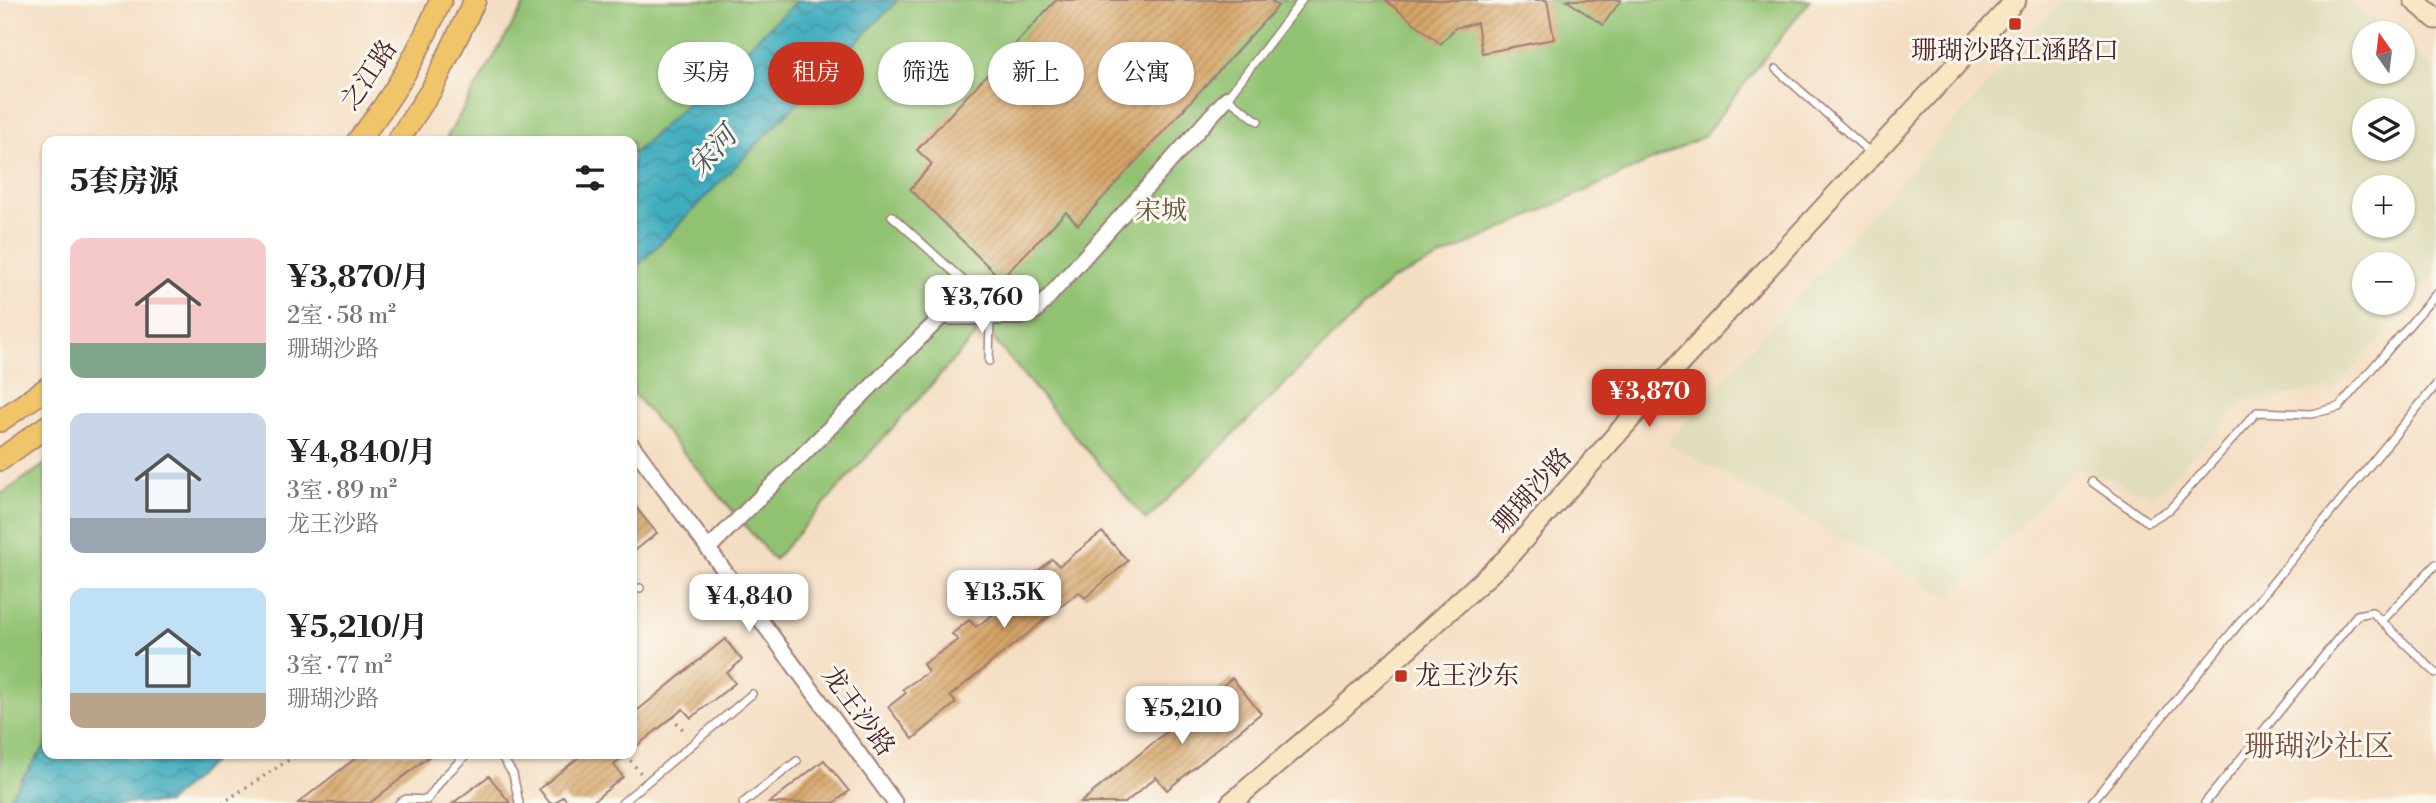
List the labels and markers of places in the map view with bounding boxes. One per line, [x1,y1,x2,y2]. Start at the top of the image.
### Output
marker: 珊瑚沙路江涵路口 [2007,16,2023,32]
place label: 珊瑚沙路江涵路口 [1911,35,2119,67]
pin: ¥3,760 [925,276,1039,335]
pin: ¥3,870 [1592,370,1706,429]
pin: ¥13.5K [947,570,1061,630]
pin: ¥4,840 [692,574,806,634]
place label: 龙王沙东 [1415,660,1519,692]
marker: 龙王沙东 [1393,668,1409,684]
pin: ¥5,210 [1125,686,1239,746]

